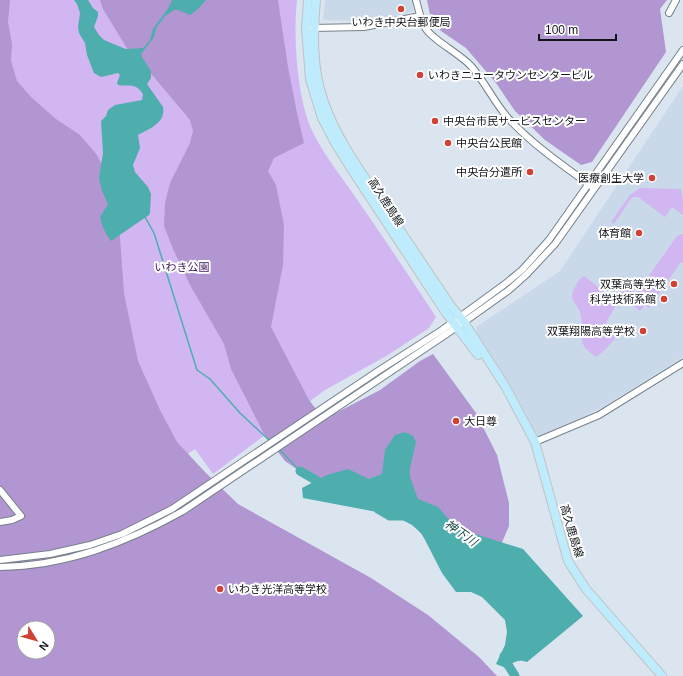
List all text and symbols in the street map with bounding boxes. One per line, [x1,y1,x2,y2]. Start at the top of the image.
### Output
marker: いわき中央台郵便局 [396,4,406,14]
place label: いわき中央台郵便局 [352,16,451,28]
scale bar [539,16,616,42]
text: 100 m [545,23,578,37]
place label: いわきニュータウンセンタービル [428,69,593,81]
marker: いわきニュータウンセンタービル [415,70,425,80]
place label: 中央台市民サービスセンター [443,115,586,127]
marker: 中央台市民サービスセンター [430,116,440,126]
place label: 中央台公民館 [456,137,522,149]
marker: 中央台公民館 [443,138,453,148]
place label: 中央台分遣所 [456,166,523,178]
marker: 中央台分遣所 [525,167,535,177]
place label: 医療創生大学 [578,172,644,184]
marker: 医療創生大学 [647,173,657,183]
street label: 高久鹿島線 [366,176,406,228]
place label: 体育館 [598,227,631,239]
marker: 体育館 [634,228,644,238]
park label: いわき公園 [155,261,210,273]
place label: 双葉高等学校 [600,278,666,290]
marker: 双葉高等学校 [669,279,679,289]
place label: 科学技術系館 [590,293,656,305]
marker: 科学技術系館 [659,294,669,304]
place label: 双葉翔陽高等学校 [547,325,635,337]
marker: 双葉翔陽高等学校 [638,326,648,336]
place label: 大日尊 [464,415,497,427]
marker: 大日尊 [451,416,461,426]
street label: 高久鹿島線 [558,503,586,559]
water label: 神下川 [442,517,481,550]
place label: いわき光洋高等学校 [228,583,327,595]
marker: いわき光洋高等学校 [215,584,225,594]
north arrow [16,620,56,660]
text: N [37,639,51,653]

